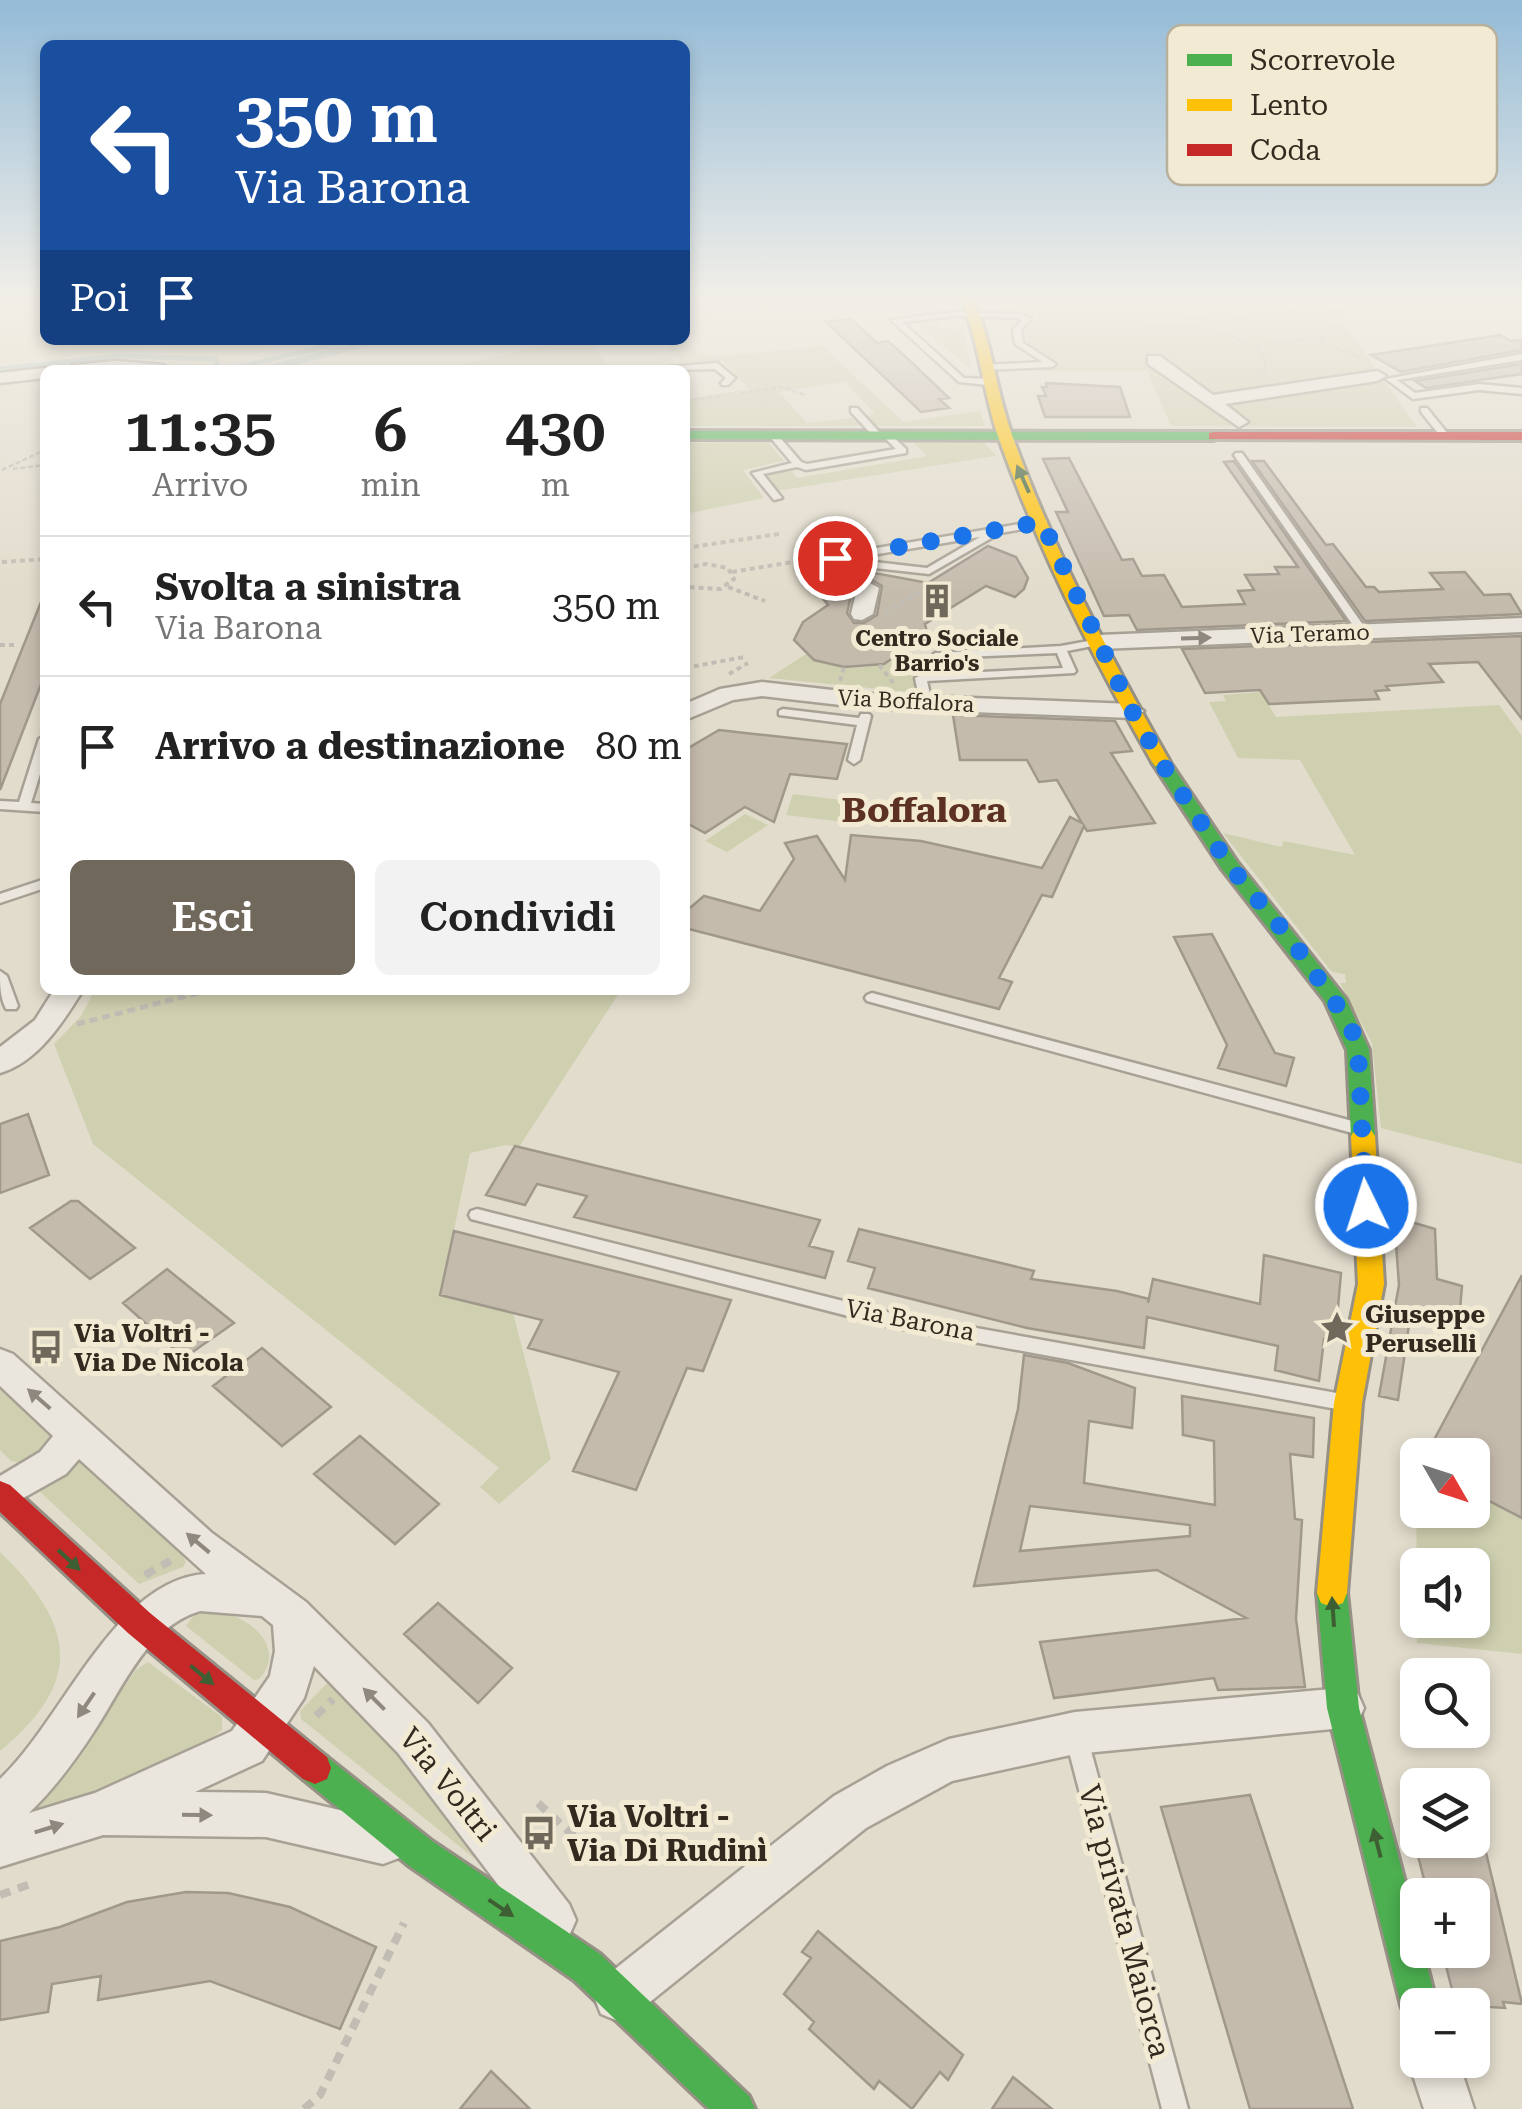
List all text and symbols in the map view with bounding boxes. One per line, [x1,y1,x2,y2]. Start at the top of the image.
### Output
legend [1167,25,1497,185]
text: Scorrevole [1250,44,1395,77]
text: 350 m [235,77,438,159]
icon: left [70,80,200,210]
text: Lento [1250,89,1328,122]
text: Coda [1250,134,1321,167]
text: Via Barona [235,161,470,214]
icon: arrive [149,270,204,325]
text: Poi [70,276,129,320]
text: 11:35 [124,395,276,466]
text: 6 [374,395,407,466]
text: 430 [505,395,606,466]
one-way arrow [1015,464,1031,494]
text: Arrivo [152,466,249,504]
text: min [361,466,421,504]
text: m [541,466,570,504]
pin [793,516,878,601]
icon: arrive [808,531,863,586]
text: Svolta a sinistra [155,565,461,609]
icon: left [70,579,125,634]
building icon: Centro Sociale Barrio's [918,582,956,620]
text: 350 m [552,584,660,628]
text: Via Barona [155,609,322,647]
street label: Via Teramo [1250,619,1370,649]
place label: Centro Sociale Barrio's [855,626,1019,676]
one-way arrow [1181,630,1213,646]
street label: Via Boffalora [837,685,975,717]
icon: arrive [70,719,125,774]
text: Arrivo a destinazione [155,724,565,768]
text: 80 m [595,724,682,768]
district label: Boffalora [841,790,1007,831]
button: Esci [70,860,355,975]
button: Condividi [375,860,660,975]
position arrow [1314,1154,1418,1258]
street label: Via Barona [843,1293,977,1347]
place label: Giuseppe Peruselli [1365,1300,1485,1358]
place icon: Giuseppe Peruselli [1318,1309,1356,1347]
place label: Via Voltri - Via De Nicola [74,1319,244,1377]
bus stop icon: Via Voltri - Via De Nicola [27,1328,65,1366]
one-way arrow [27,1388,52,1410]
north arrow [1400,1438,1490,1528]
map controls [1400,1438,1490,2078]
one-way arrow [185,1533,210,1555]
one-way arrow [57,1548,81,1571]
button: sound [1400,1548,1490,1638]
one-way arrow [1325,1595,1341,1627]
button: search [1400,1658,1490,1748]
one-way arrow [189,1664,214,1685]
one-way arrow [363,1687,386,1711]
one-way arrow [77,1691,96,1718]
street label: Via Voltri [392,1721,504,1847]
button: layers [1400,1768,1490,1858]
street label: Via privata Maiorca [1072,1781,1178,2061]
place label: Via Voltri - Via Di Rudinì [567,1799,767,1868]
one-way arrow [181,1807,213,1823]
bus stop icon: Via Voltri - Via Di Rudinì [520,1814,558,1852]
one-way arrow [35,1820,65,1835]
one-way arrow [1369,1827,1385,1858]
button: + [1400,1878,1490,1968]
one-way arrow [487,1898,514,1917]
button: − [1400,1988,1490,2078]

